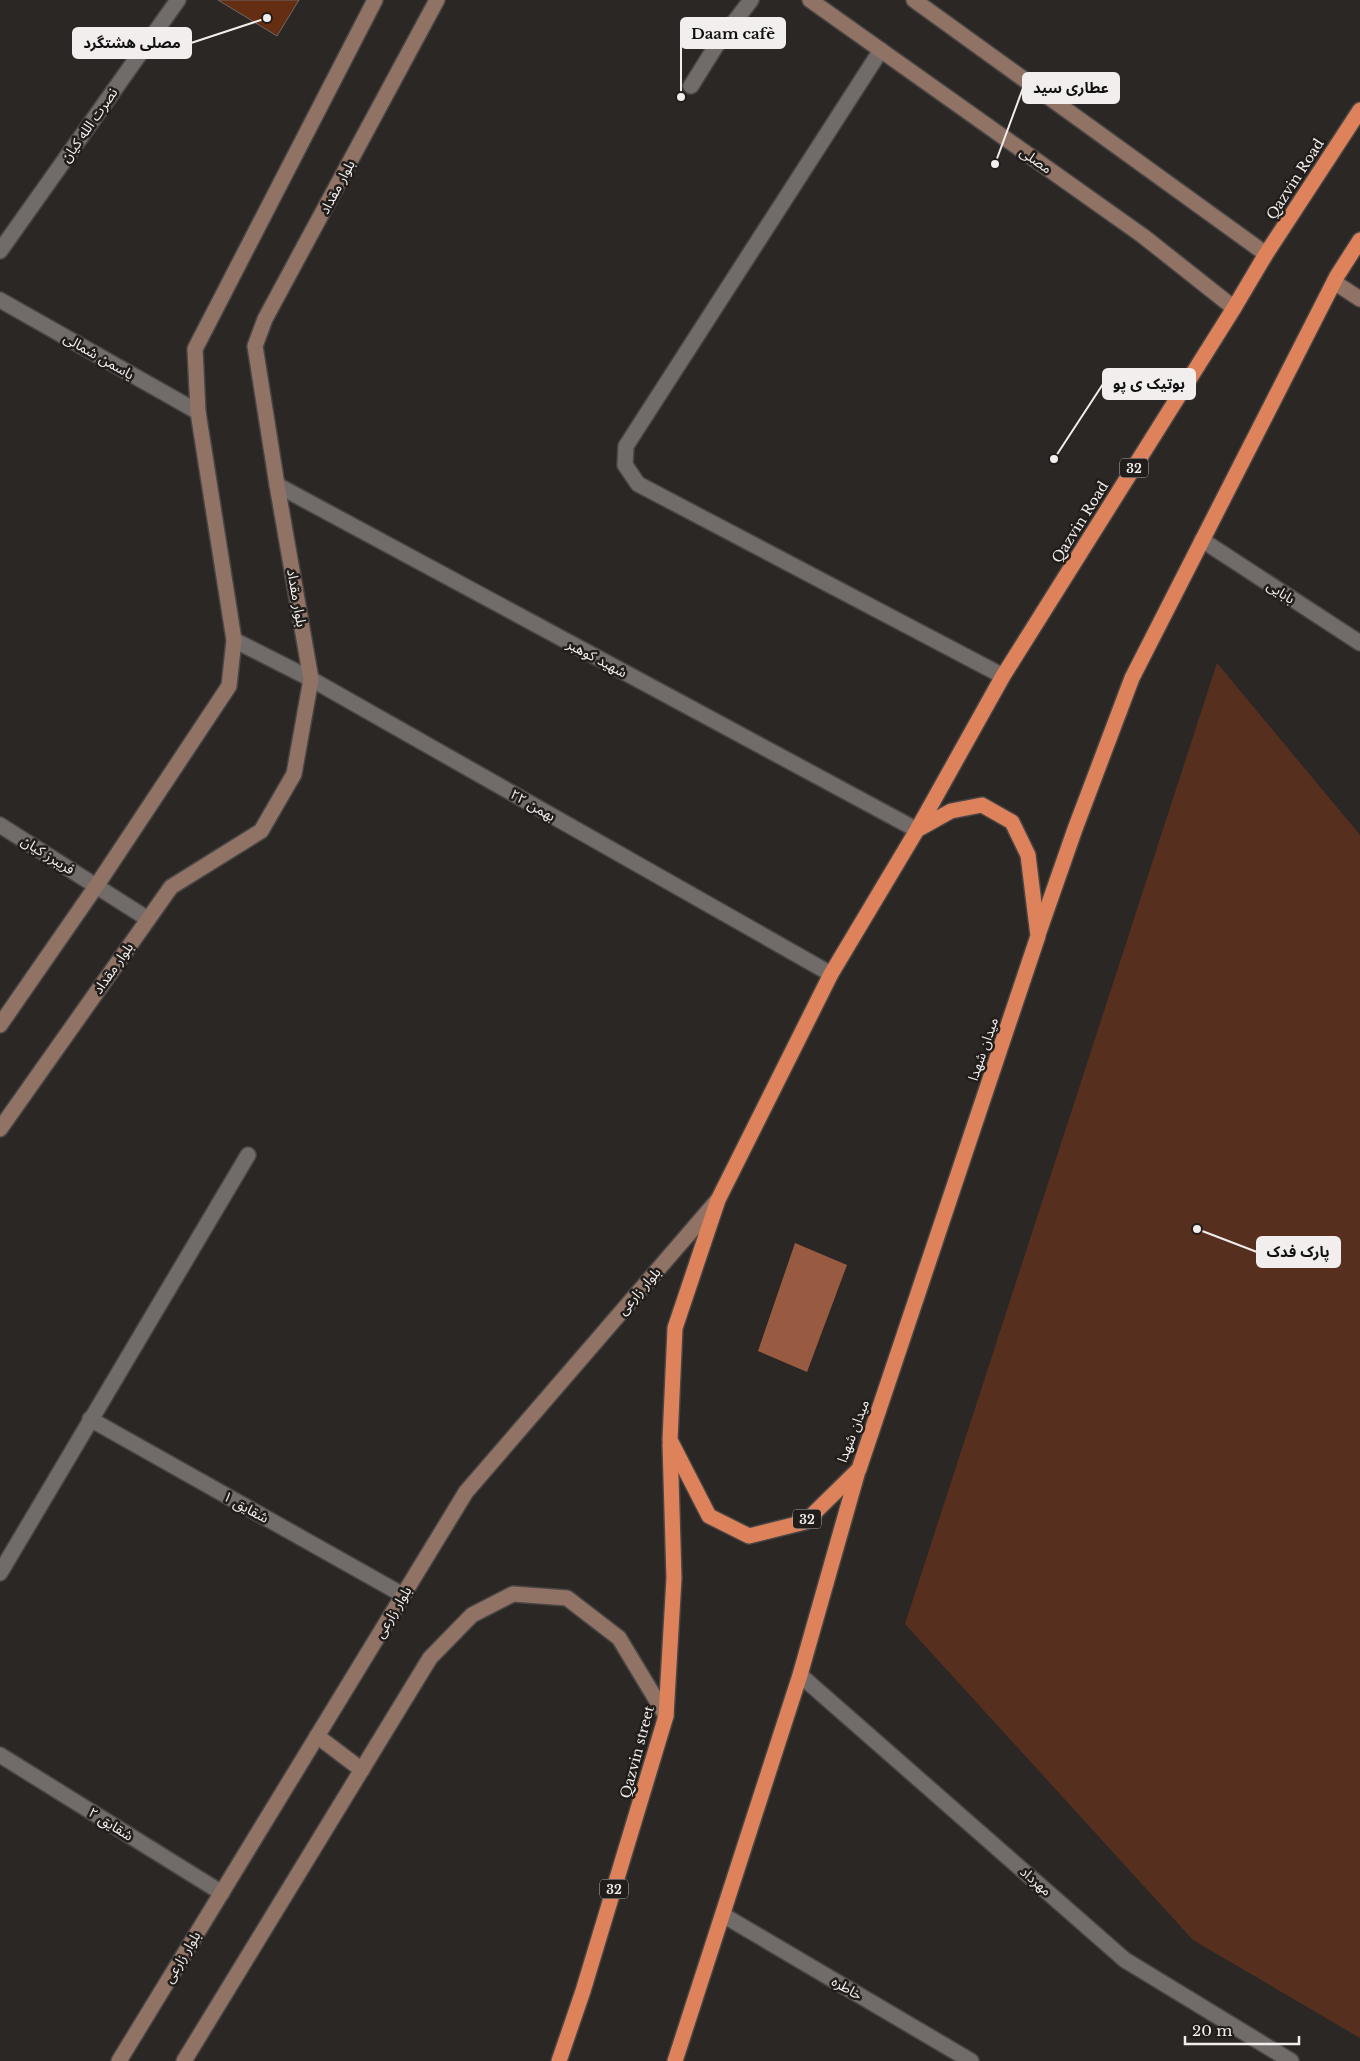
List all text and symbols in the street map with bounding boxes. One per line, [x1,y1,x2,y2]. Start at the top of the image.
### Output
callout: Daam cafè [681,18,785,48]
text: Daam cafè [691,24,775,43]
callout: مصلی هشتگرد [73,28,191,58]
text: مصلی هشتگرد [83,33,181,52]
callout: عطاری سید [1023,73,1119,103]
text: عطاری سید [1033,78,1109,97]
street label: نصرت الله کیان [57,84,122,166]
street label: Qazvin Road [1262,135,1328,223]
street label: مصلی [1016,143,1056,177]
street label: بلوار مقداد [315,157,359,217]
street label: یاسمن شمالی [60,329,138,383]
callout: بوتیک ی پو [1103,369,1195,399]
text: بوتیک ی پو [1113,374,1185,394]
road number: 32 [1120,458,1148,478]
street label: Qazvin Road [1048,477,1113,566]
street label: بلوار مقداد [283,567,311,629]
street label: بابایی [1263,576,1299,608]
street label: شهید کوهبر [563,634,630,681]
street label: ۲۲ بهمن [507,785,559,825]
street label: فریبرز کیان [18,832,78,878]
street label: بلوار مقداد [89,939,137,997]
street label: میدان شهدا [964,1015,1002,1083]
callout: پارک فدک [1257,1237,1340,1267]
text: پارک فدک [1266,1242,1330,1262]
street label: بلوار زارعی [613,1263,665,1319]
street label: میدان شهدا [833,1397,873,1465]
street label: شقایق ۱ [219,1487,272,1528]
road number: 32 [793,1510,821,1528]
street label: بلوار زارعی [371,1583,416,1641]
street label: Qazvin street [616,1703,658,1800]
street label: شقایق ۲ [85,1803,137,1846]
street label: مهرداد [1016,1862,1056,1900]
road number: 32 [600,1880,628,1898]
street label: بلوار زارعی [160,1928,205,1986]
street label: خاطره [828,1972,866,2004]
scale bar [1185,2014,1299,2046]
text: 20 m [1192,2021,1232,2040]

